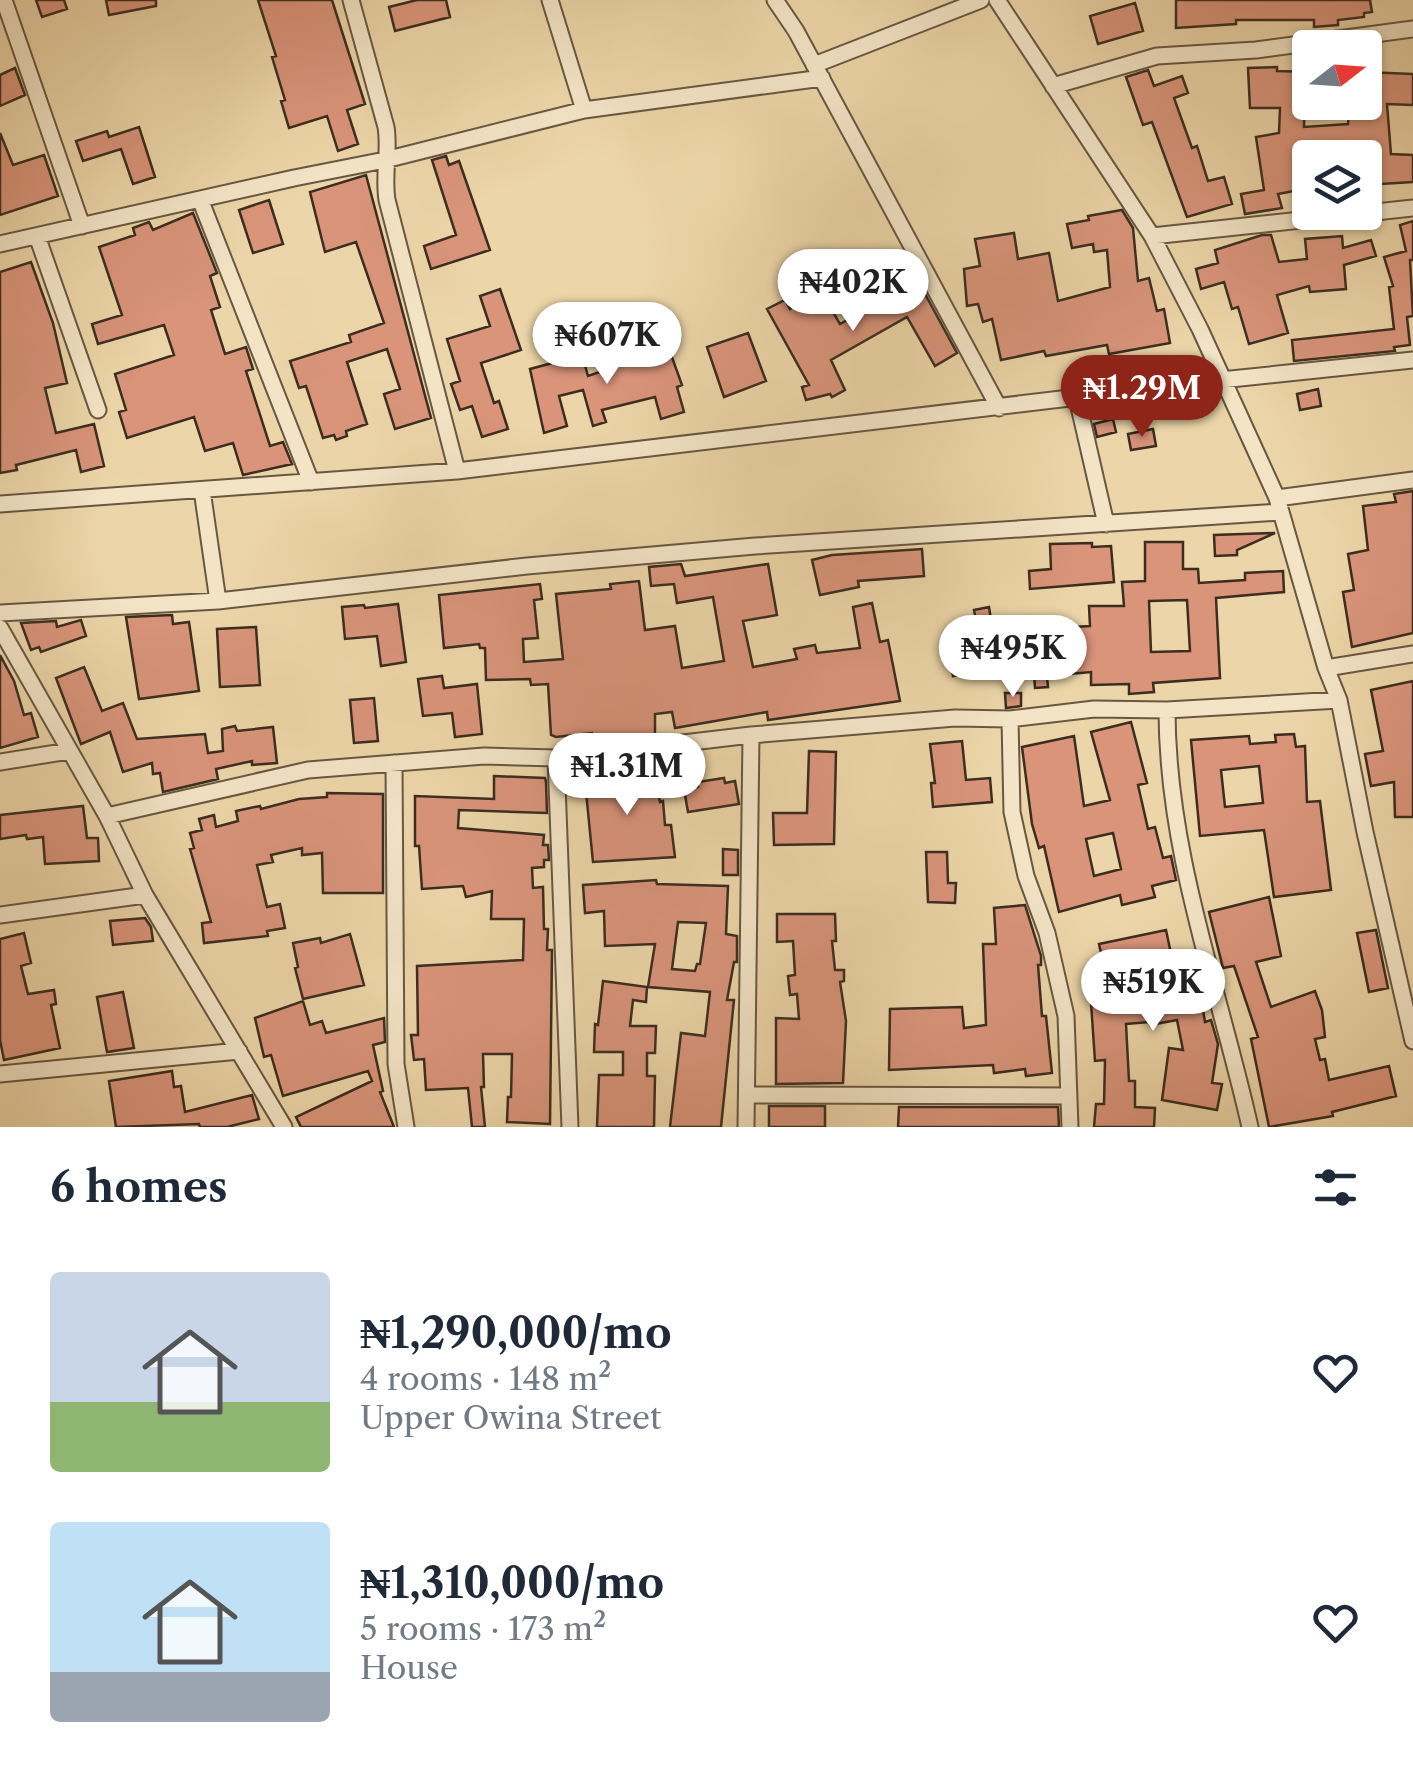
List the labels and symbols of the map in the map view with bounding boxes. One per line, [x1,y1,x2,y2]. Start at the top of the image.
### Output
north arrow [1292,30,1382,120]
pin: ₦402K [783,249,923,334]
pin: ₦607K [537,302,677,387]
pin: ₦1.29M [1061,355,1223,440]
pin: ₦495K [943,615,1083,700]
pin: ₦1.31M [546,733,708,818]
pin: ₦519K [1083,949,1223,1034]

